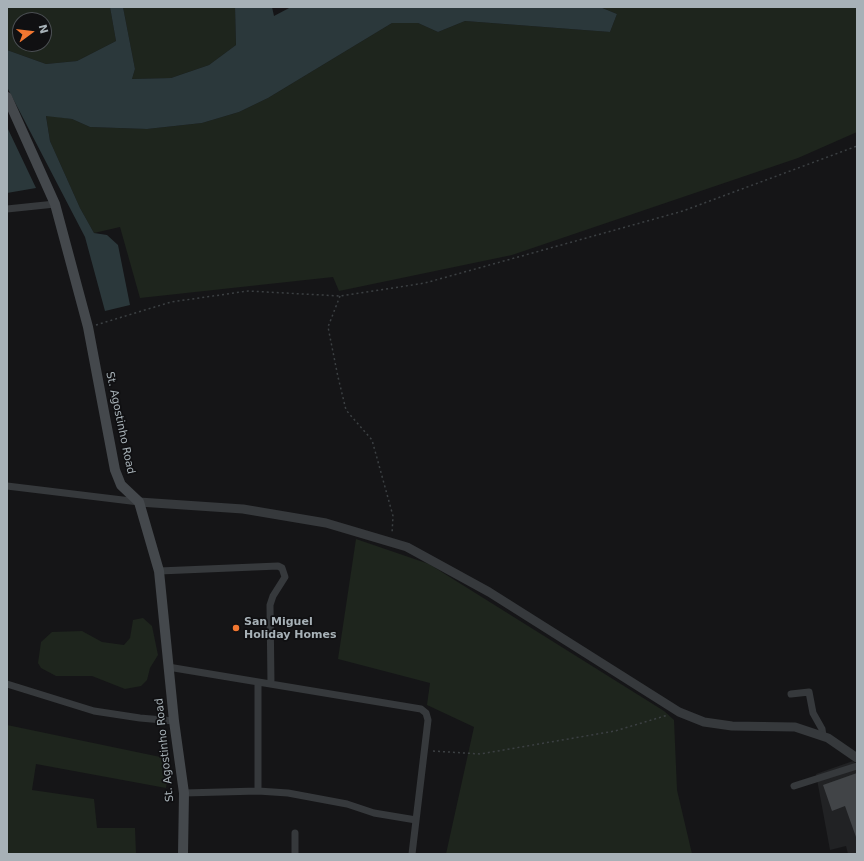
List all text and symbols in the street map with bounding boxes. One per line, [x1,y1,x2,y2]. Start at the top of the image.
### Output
north arrow [12,12,52,52]
text: N [36,23,51,35]
street label: St. Agostinho Road [103,371,137,475]
place label: San Miguel Holiday Homes [244,615,336,641]
marker: San Miguel Holiday Homes [231,623,241,633]
street label: St. Agostinho Road [153,697,177,803]

